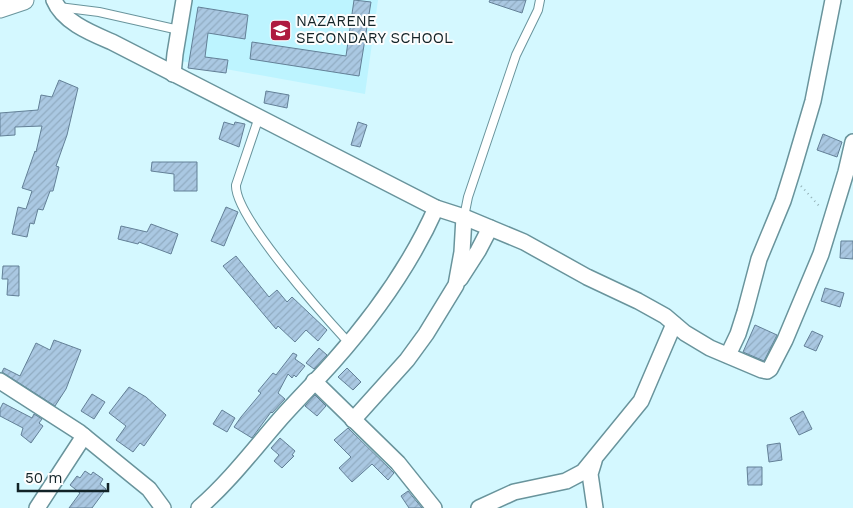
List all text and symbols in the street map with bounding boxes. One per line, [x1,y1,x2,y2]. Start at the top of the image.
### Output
place label: NAZARENE SECONDARY SCHOOL [296,12,453,47]
school or university icon: NAZARENE SECONDARY SCHOOL [268,18,292,42]
scale bar [18,460,108,492]
text: 50 m [25,469,62,487]

